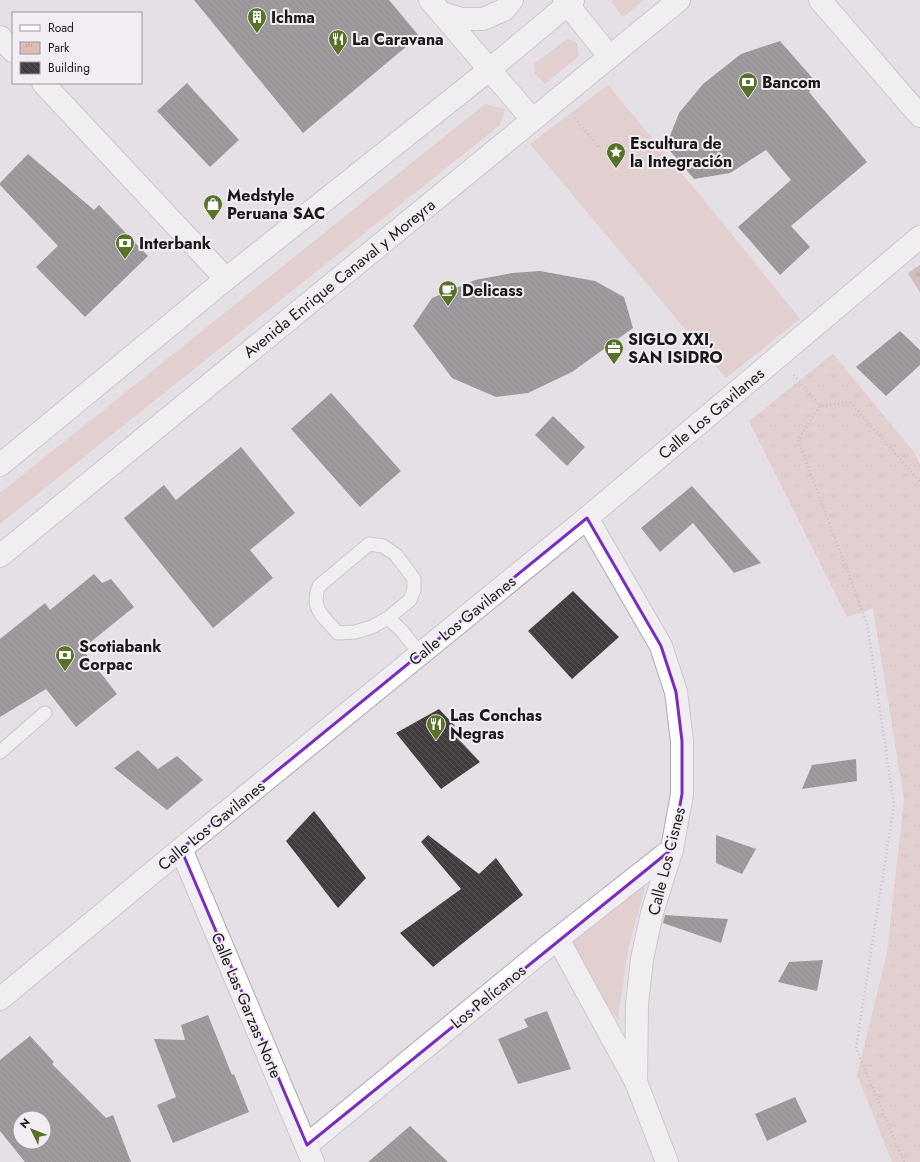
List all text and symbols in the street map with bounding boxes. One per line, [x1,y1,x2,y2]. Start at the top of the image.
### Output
building icon: Ichma [246,6,268,34]
place label: Ichma [271,6,315,29]
legend [12,12,142,84]
text: Road [48,19,74,37]
restaurant icon: La Caravana [327,28,349,56]
place label: La Caravana [352,28,444,51]
text: Park [48,39,70,57]
text: Building [48,59,90,77]
bank icon: Bancom [737,71,759,99]
place label: Bancom [762,71,821,94]
place label: Escultura de la Integración [630,132,732,173]
place icon: Escultura de la Integración [605,141,627,169]
place label: Medstyle Peruana SAC [227,184,325,225]
shop icon: Medstyle Peruana SAC [202,193,224,221]
street label: Avenida Enrique Canaval y Moreyra [238,194,440,363]
bank icon: Interbank [114,232,136,260]
place label: Interbank [139,232,212,255]
cafe icon: Delicass [437,279,459,307]
place label: Delicass [462,279,523,302]
place label: SIGLO XXI, SAN ISIDRO [628,328,723,369]
office icon: SIGLO XXI, SAN ISIDRO [603,337,625,365]
street label: Calle Los Gavilanes [653,362,769,465]
street label: Calle Los Gavilanes [404,570,521,671]
place label: Scotiabank Corpac [79,635,162,676]
bank icon: Scotiabank Corpac [54,644,76,672]
place label: Las Conchas Negras [450,704,542,745]
restaurant icon: Las Conchas Negras [425,713,447,741]
street label: Calle Los Gavilanes [153,775,270,876]
street label: Calle Los Cisnes [642,805,691,918]
street label: Calle Las Garzas Norte [205,929,288,1082]
street label: Los Pelícanos [446,959,531,1034]
north arrow [12,1110,52,1150]
text: N [16,1115,34,1132]

